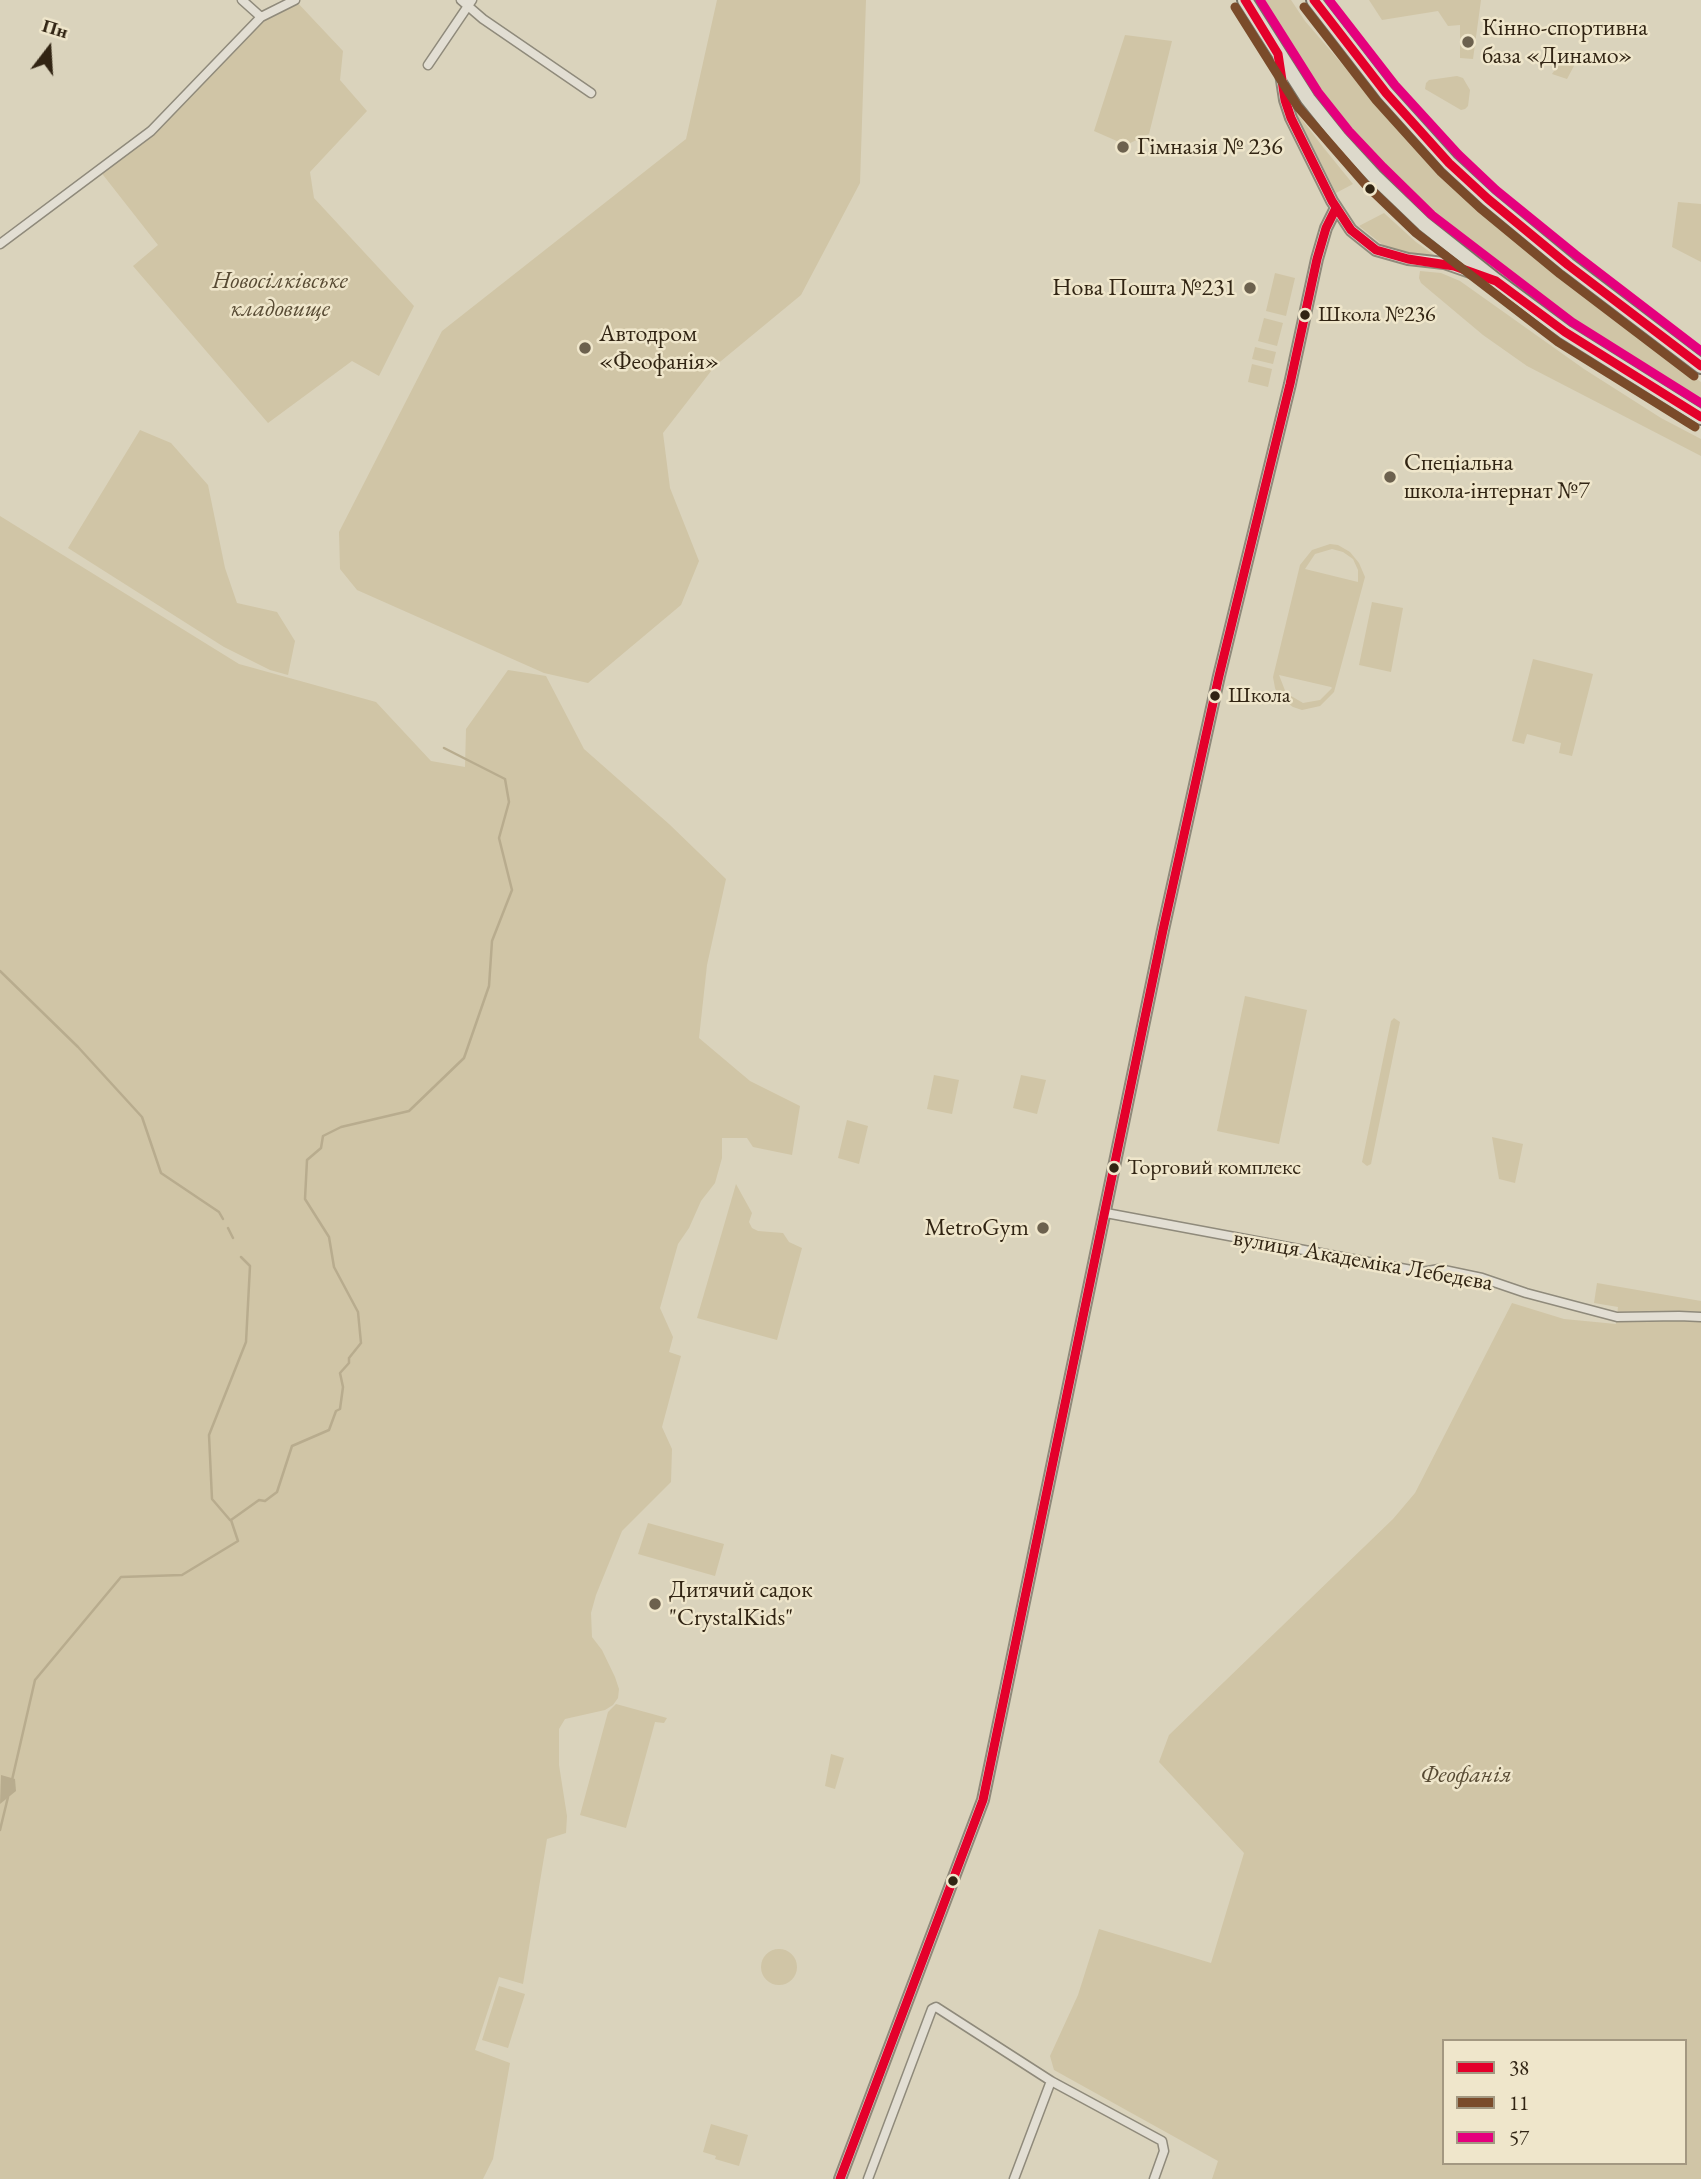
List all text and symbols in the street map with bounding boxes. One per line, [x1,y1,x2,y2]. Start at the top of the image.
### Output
text: Пн [39,13,71,44]
north arrow [14,14,84,84]
place label: Кінно-спортивна база «Динамо» [1482,14,1648,70]
marker: Кінно-спортивна база «Динамо» [1460,34,1476,50]
place label: Гімназія № 236 [1137,133,1283,161]
marker: Гімназія № 236 [1115,139,1131,155]
unlabelled marker [1363,182,1377,196]
park label: Новосілківське кладовище [212,267,348,323]
place label: Нова Пошта №231 [1052,274,1236,302]
marker: Нова Пошта №231 [1242,280,1258,296]
place label: Школа №236 [1318,302,1436,328]
marker: Школа №236 [1298,308,1312,322]
place label: Автодром «Феофанія» [599,320,719,376]
marker: Автодром «Феофанія» [577,340,593,356]
place label: Спеціальна школа-інтернат №7 [1404,449,1590,505]
marker: Спеціальна школа-інтернат №7 [1382,469,1398,485]
place label: Школа [1228,683,1291,709]
marker: Школа [1208,689,1222,703]
place label: Торговий комплекс [1127,1155,1301,1181]
marker: Торговий комплекс [1107,1161,1121,1175]
place label: MetroGym [924,1214,1029,1242]
marker: MetroGym [1035,1220,1051,1236]
street label: вулиця Академіка Лебедєва [1231,1224,1495,1298]
place label: Дитячий садок "CrystalKids" [669,1576,813,1632]
marker: Дитячий садок "CrystalKids" [647,1596,663,1612]
park label: Феофанія [1420,1761,1512,1789]
unlabelled marker [946,1874,960,1888]
legend [1442,2039,1687,2165]
text: 38 [1509,2054,1529,2081]
text: 11 [1509,2089,1529,2116]
text: 57 [1509,2124,1529,2151]

